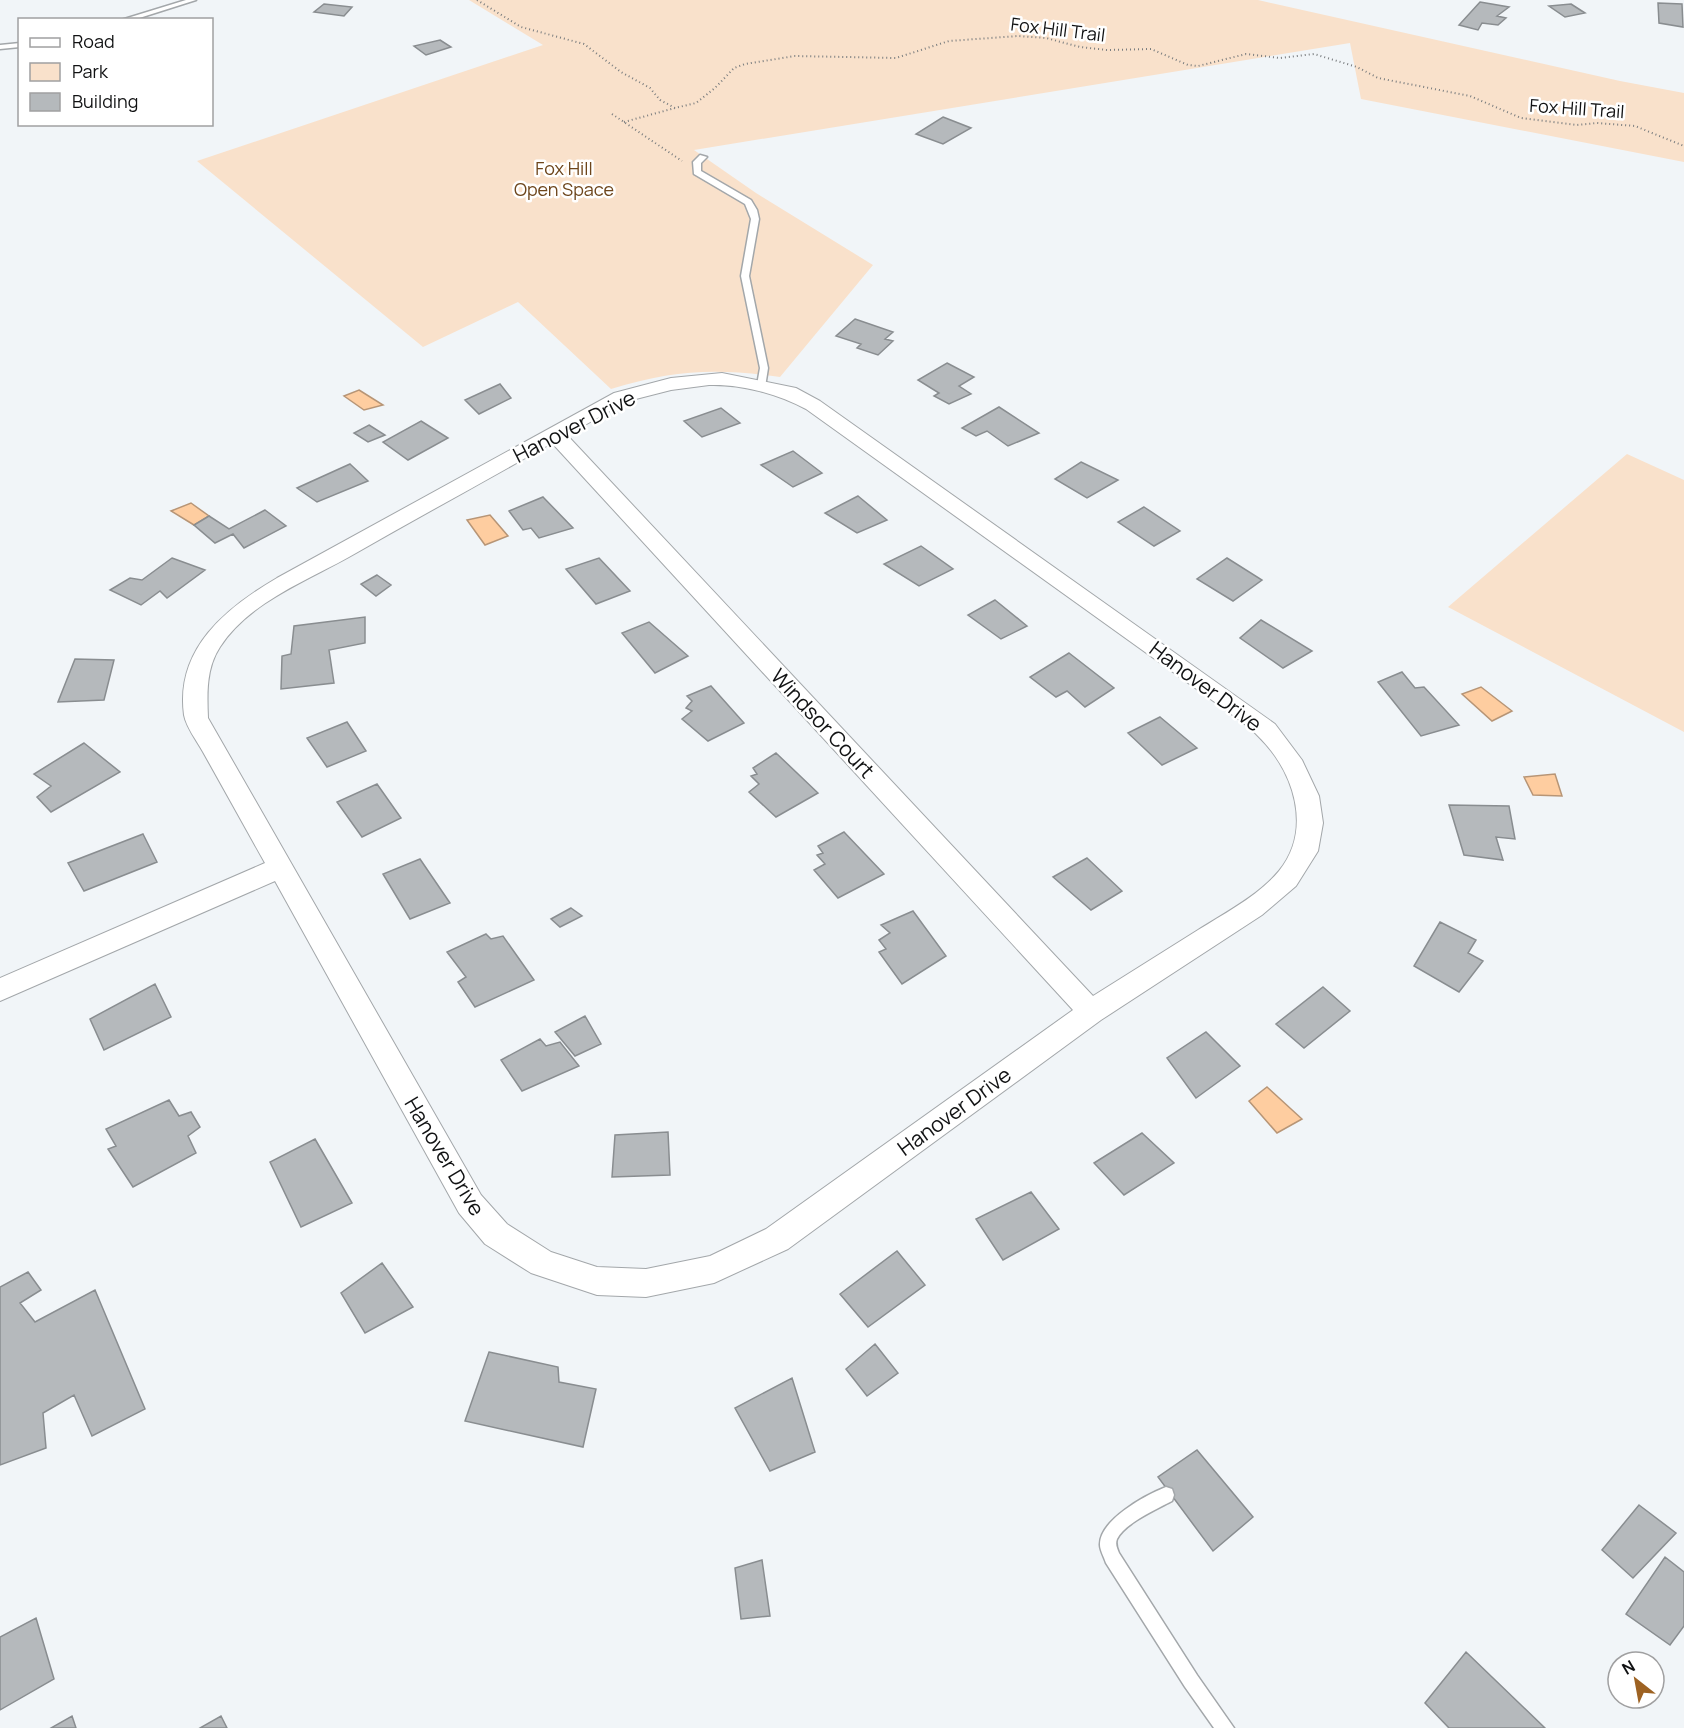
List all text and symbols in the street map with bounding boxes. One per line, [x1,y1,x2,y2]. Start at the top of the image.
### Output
street label: Fox Hill Trail [1009,11,1107,47]
legend [18,18,213,126]
text: Road [72,29,115,53]
text: Park [72,59,109,83]
text: Building [72,89,138,113]
street label: Fox Hill Trail [1529,93,1625,123]
park label: Fox Hill Open Space [514,156,614,201]
street label: Hanover Drive [508,383,640,469]
street label: Hanover Drive [1144,635,1268,737]
street label: Windsor Court [765,662,881,784]
street label: Hanover Drive [892,1060,1016,1162]
street label: Hanover Drive [399,1091,491,1221]
north arrow [1606,1650,1666,1710]
text: N [1618,1655,1639,1680]

